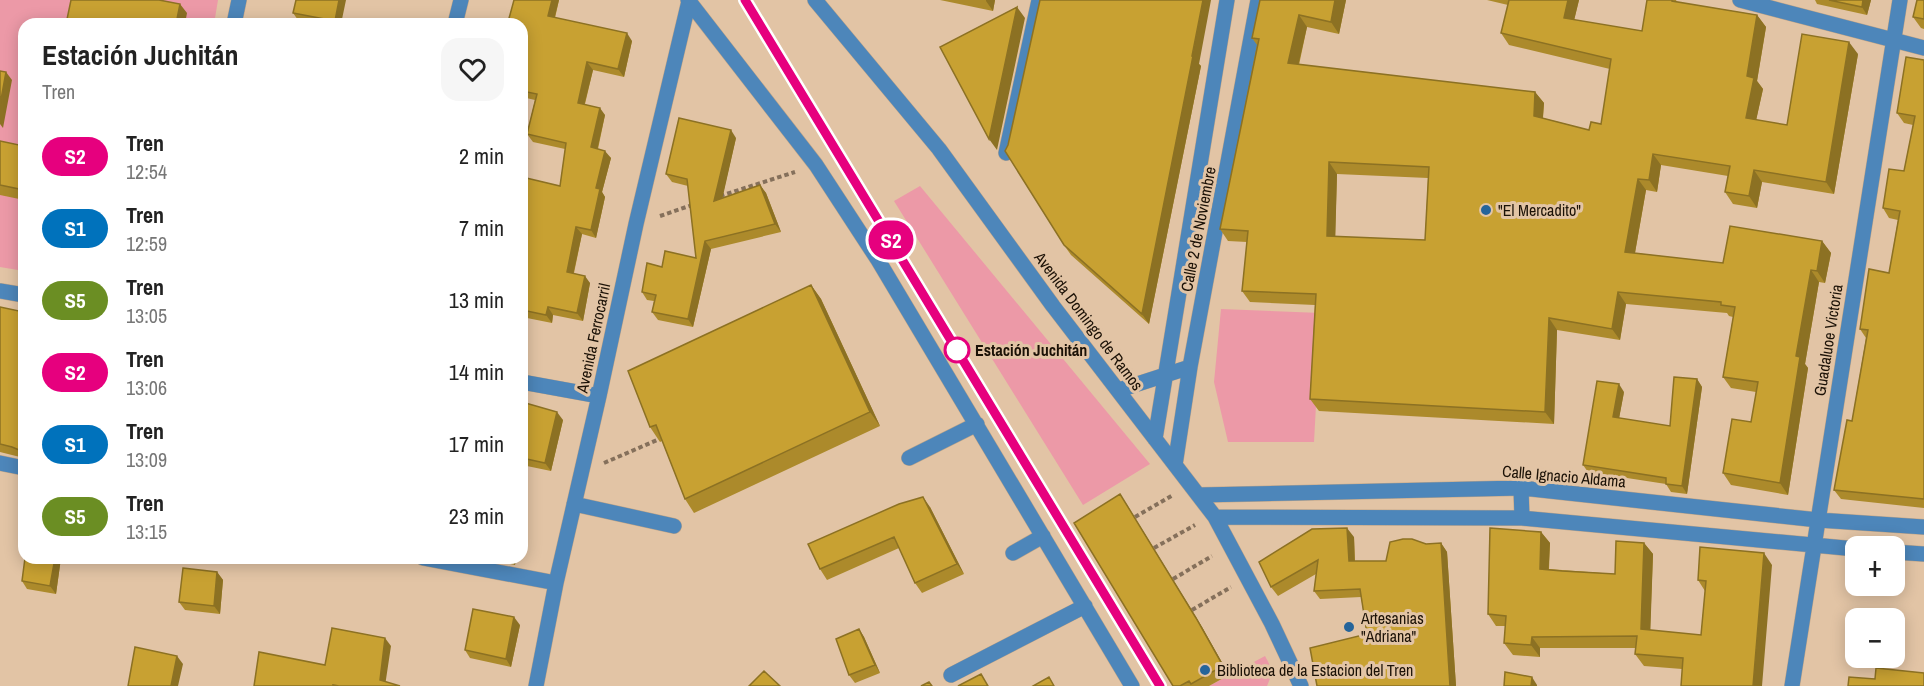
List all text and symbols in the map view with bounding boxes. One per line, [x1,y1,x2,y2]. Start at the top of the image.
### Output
text: Estación Juchitán [42,36,239,74]
button: heart [441,38,504,101]
text: Tren [42,78,75,105]
text: Tren [126,128,164,158]
text: 2 min [459,141,504,171]
text: S2 [64,142,86,171]
text: 12:54 [126,158,167,185]
street label: Calle 2 de Noviembre [1175,165,1221,293]
place label: "El Mercadito" [1498,199,1581,221]
text: Tren [126,200,164,230]
marker: "El Mercadito" [1479,203,1493,217]
text: 7 min [459,213,504,243]
text: S1 [64,214,86,243]
line badge: S2 [864,220,918,260]
text: S2 [880,226,902,255]
text: 12:59 [126,230,167,257]
street label: Avenida Domingo de Ramos [1029,246,1148,395]
text: Tren [126,272,164,302]
street label: Avenida Ferrocarril [570,281,615,396]
street label: Guadaluoe Victoria [1808,282,1848,397]
text: 13 min [449,285,504,315]
text: S5 [64,286,86,315]
text: 13:05 [126,302,167,329]
marker: Estación Juchitán [944,337,970,363]
place label: Estación Juchitán [975,339,1087,361]
text: Tren [126,344,164,374]
text: 14 min [449,357,504,387]
text: S2 [64,358,86,387]
text: 13:06 [126,374,167,401]
text: Tren [126,416,164,446]
text: 17 min [449,429,504,459]
text: S1 [64,430,86,459]
text: 13:09 [126,446,167,473]
street label: Calle Ignacio Aldama [1501,460,1627,492]
text: Tren [126,488,164,518]
text: 23 min [449,501,504,531]
text: S5 [64,502,86,531]
text: 13:15 [126,518,167,545]
map controls [1845,536,1905,668]
button: + [1845,536,1905,596]
place label: Artesanias "Adriana" [1360,607,1424,647]
button: − [1845,608,1905,668]
marker: Artesanias "Adriana" [1342,620,1356,634]
place label: Biblioteca de la Estacion del Tren [1217,659,1413,681]
marker: Biblioteca de la Estacion del Tren [1198,663,1212,677]

